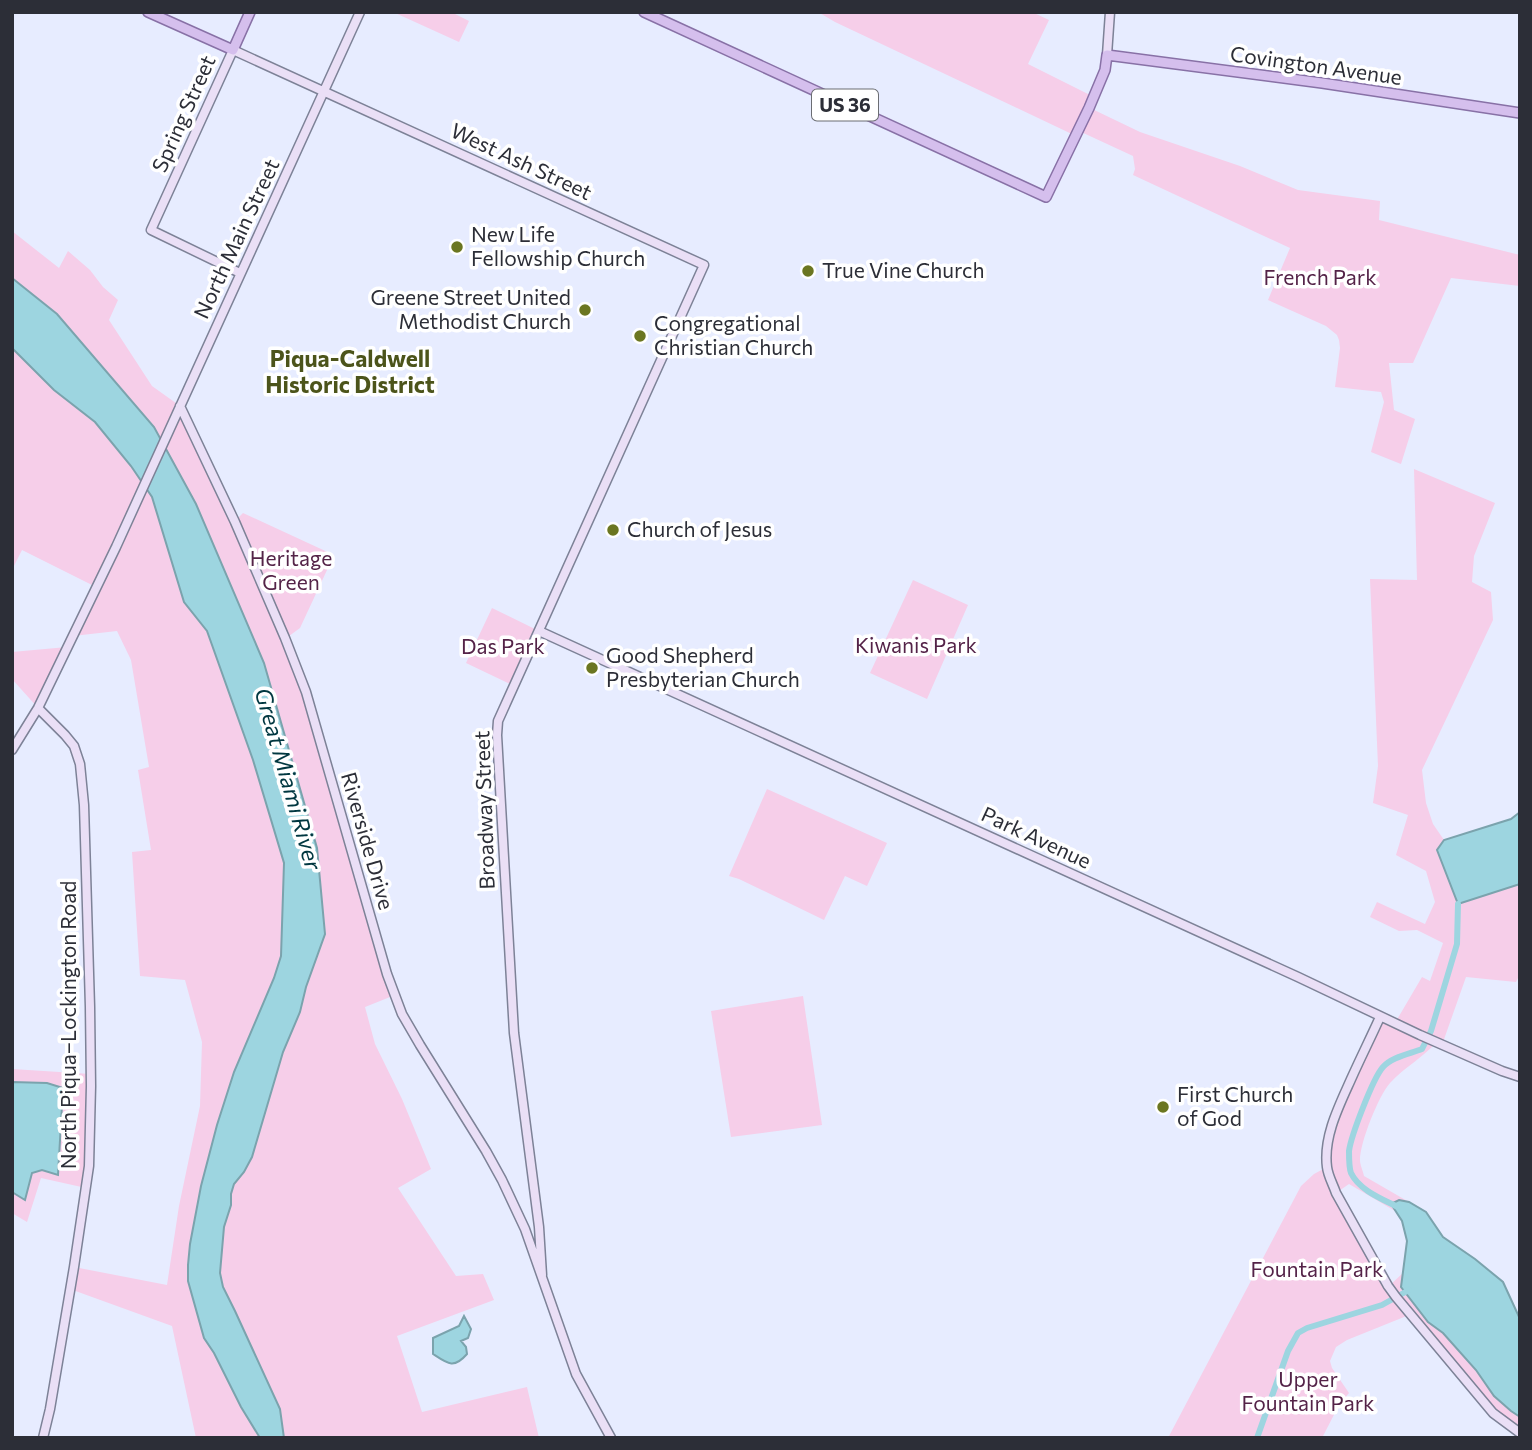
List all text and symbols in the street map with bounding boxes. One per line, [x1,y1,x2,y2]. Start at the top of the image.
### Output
street label: Covington Avenue [1229,40,1404,89]
street label: Spring Street [146,51,220,176]
road number: US 36 [812,90,878,120]
street label: West Ash Street [447,117,596,204]
street label: North Main Street [188,155,284,322]
place label: New Life Fellowship Church [471,221,645,270]
marker: New Life Fellowship Church [449,239,465,255]
place label: True Vine Church [822,257,984,282]
marker: True Vine Church [800,263,816,279]
park label: French Park [1263,264,1377,289]
place label: Greene Street United Methodist Church [370,284,571,333]
marker: Greene Street United Methodist Church [577,302,593,318]
place label: Congregational Christian Church [654,310,813,359]
marker: Congregational Christian Church [632,328,648,344]
district label: Piqua-Caldwell Historic District [265,344,435,398]
place label: Church of Jesus [627,516,772,541]
marker: Church of Jesus [605,522,621,538]
park label: Heritage Green [250,545,332,594]
park label: Kiwanis Park [855,632,977,657]
park label: Das Park [461,633,545,658]
place label: Good Shepherd Presbyterian Church [606,642,800,691]
marker: Good Shepherd Presbyterian Church [584,660,600,676]
water label: Great Miami River [250,684,329,874]
street label: Broadway Street [468,730,499,890]
street label: Riverside Drive [337,769,400,912]
street label: Park Avenue [978,800,1095,873]
street label: North Piqua–Lockington Road [55,881,80,1169]
place label: First Church of God [1177,1081,1293,1130]
marker: First Church of God [1155,1099,1171,1115]
park label: Fountain Park [1251,1256,1383,1281]
park label: Upper Fountain Park [1242,1366,1374,1415]

